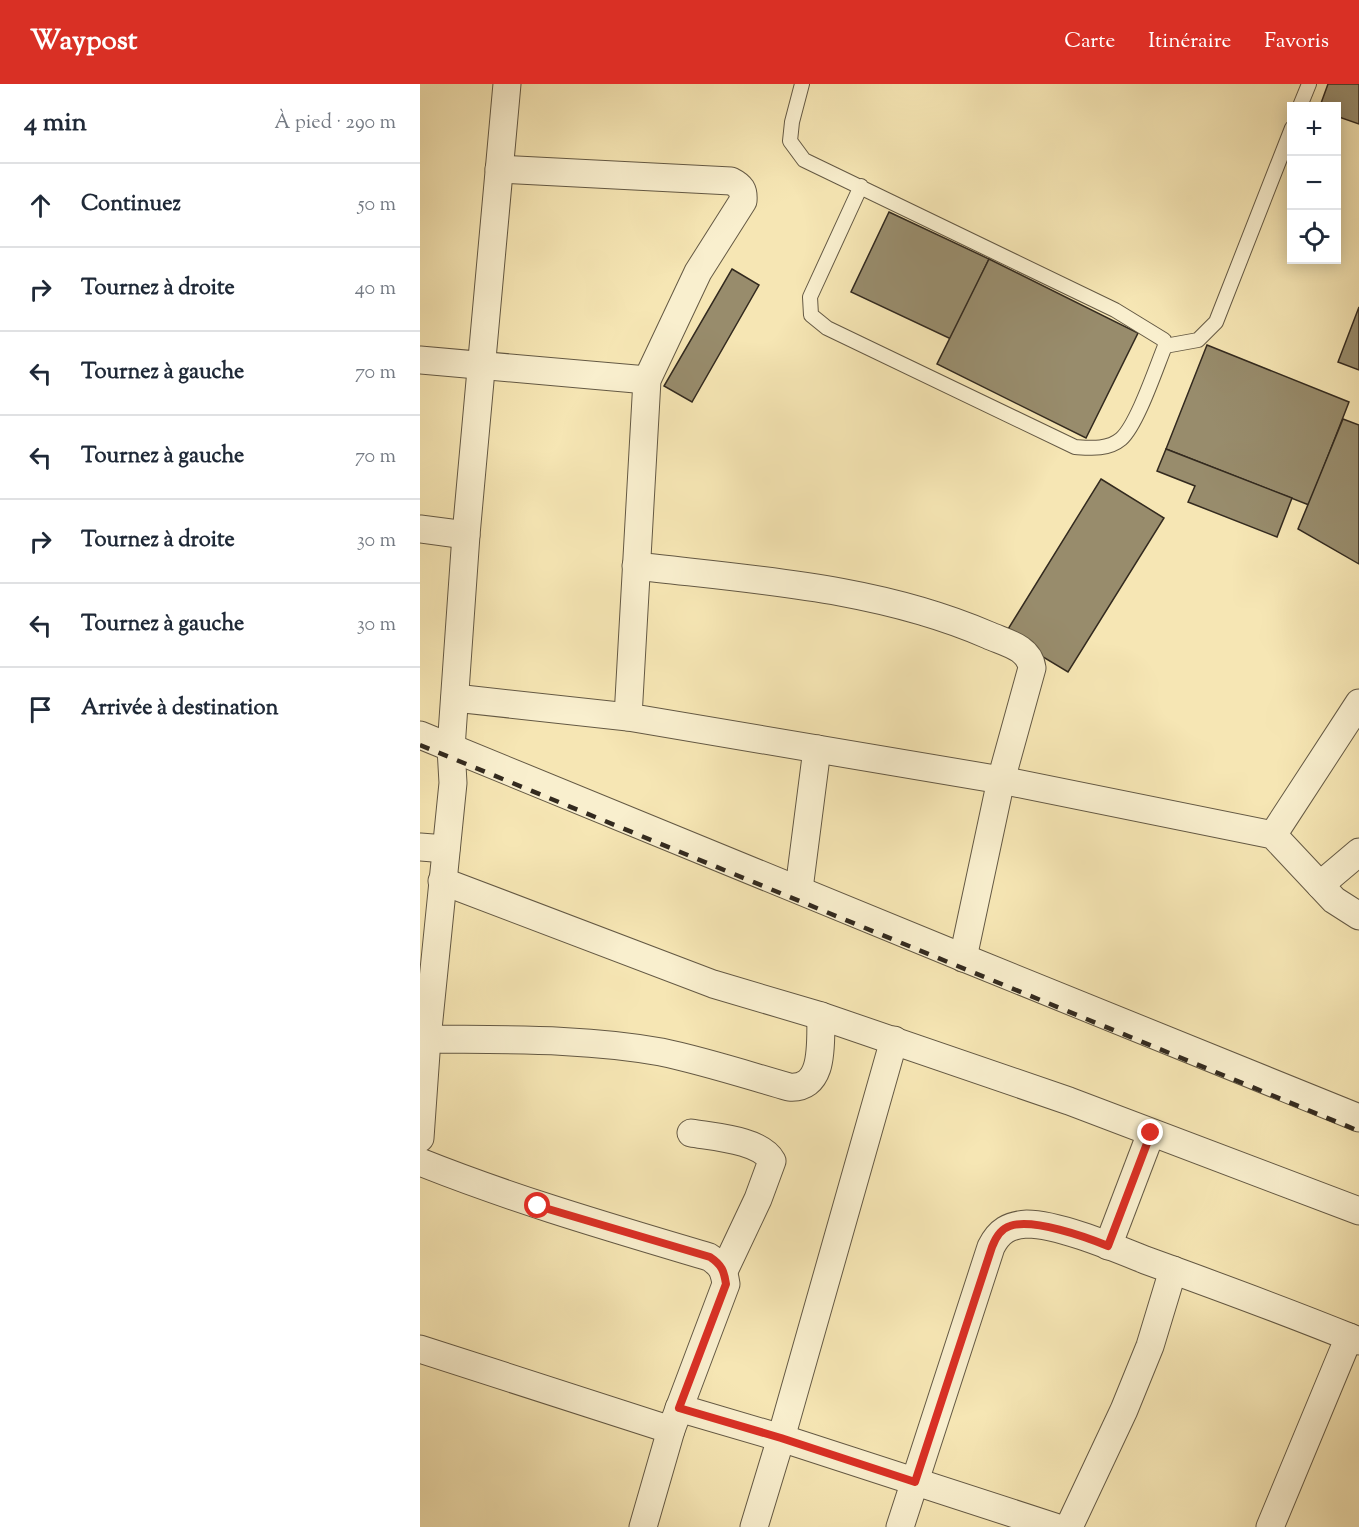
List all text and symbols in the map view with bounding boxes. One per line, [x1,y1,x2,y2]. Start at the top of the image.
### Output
text: Waypost [30,22,137,62]
text: Carte [1064,27,1115,57]
text: Itinéraire [1148,27,1231,57]
text: Favoris [1264,27,1329,57]
map controls [1287,102,1341,264]
button: + [1287,102,1341,156]
text: 4 min [24,105,87,142]
text: À pied · 290 m [274,109,396,138]
button: − [1287,156,1341,210]
icon: ahead [24,189,57,222]
text: Continuez [81,189,181,221]
text: 50 m [358,191,396,220]
button: locate [1287,210,1341,264]
icon: right [24,273,57,306]
text: Tournez à droite [81,273,235,305]
text: 40 m [355,275,396,304]
icon: left [24,357,57,390]
text: Tournez à gauche [81,357,244,389]
text: 70 m [355,359,396,388]
icon: left [24,441,57,474]
text: Tournez à gauche [81,441,244,473]
text: 70 m [355,443,396,472]
icon: right [24,525,57,558]
text: Tournez à droite [81,525,235,557]
text: 30 m [357,527,396,556]
icon: left [24,609,57,642]
text: Tournez à gauche [81,609,244,641]
text: 30 m [357,611,396,640]
icon: arrive [24,693,57,726]
text: Arrivée à destination [81,693,278,725]
route end [1137,1119,1163,1145]
route start [524,1192,550,1218]

